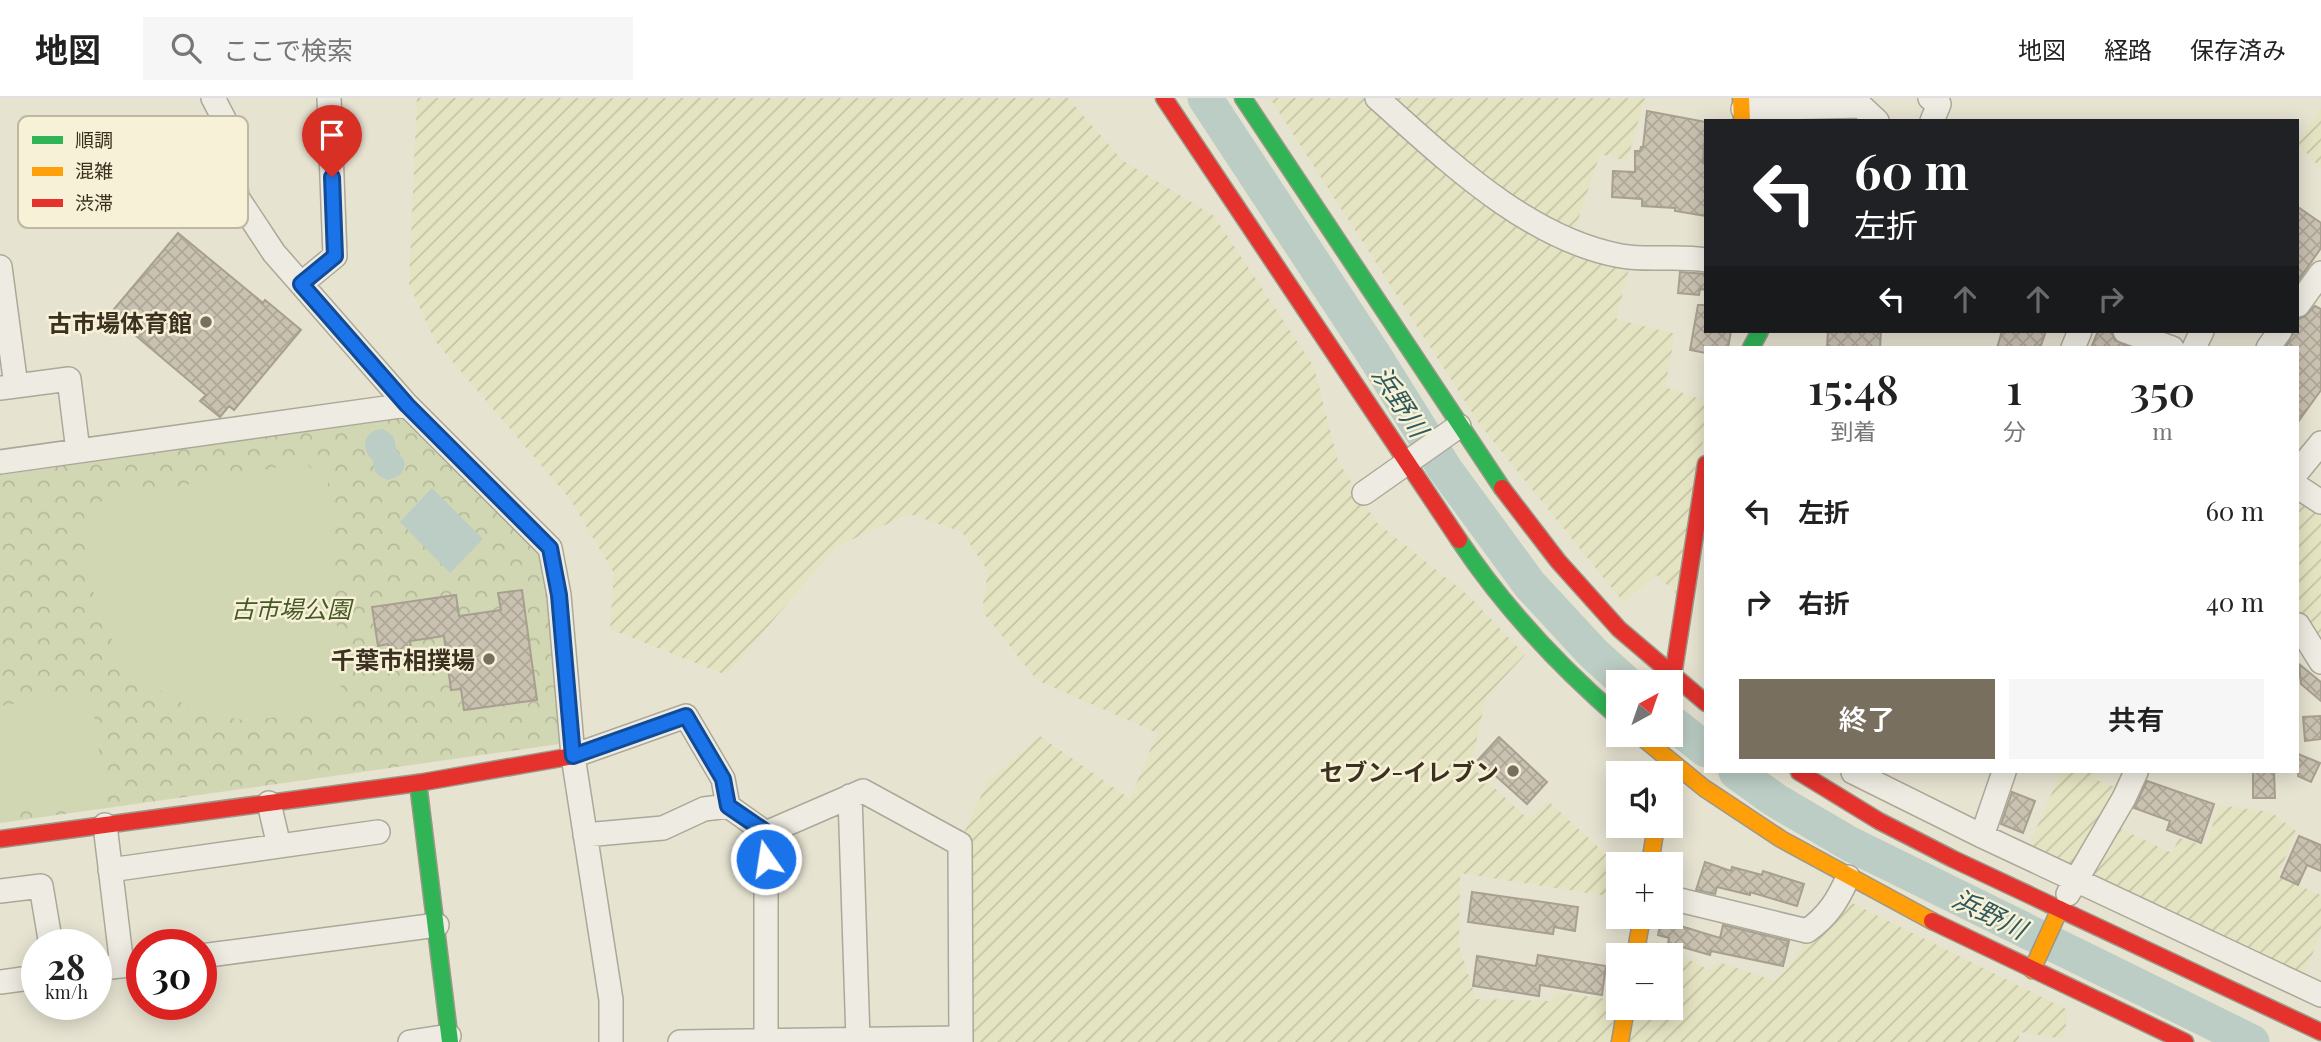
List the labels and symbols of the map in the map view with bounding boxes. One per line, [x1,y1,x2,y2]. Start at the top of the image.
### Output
pin [302,105,362,177]
legend [18,116,248,228]
text: 順調 [75,126,113,152]
text: 混雑 [75,157,113,183]
text: 渋滞 [75,189,113,215]
place label: 古市場体育館 [48,306,192,338]
marker: 古市場体育館 [198,314,214,330]
water label: 浜野川 [1365,359,1439,446]
park label: 古市場公園 [231,592,354,624]
place label: 千葉市相撲場 [331,643,475,675]
marker: 千葉市相撲場 [481,651,497,667]
north arrow [1606,670,1684,747]
place label: セブン-イレブン [1319,755,1499,787]
marker: セブン-イレブン [1505,763,1521,779]
position arrow [729,822,803,896]
water label: 浜野川 [1947,880,2035,947]
speed limit sign: 30 [126,929,217,1020]

